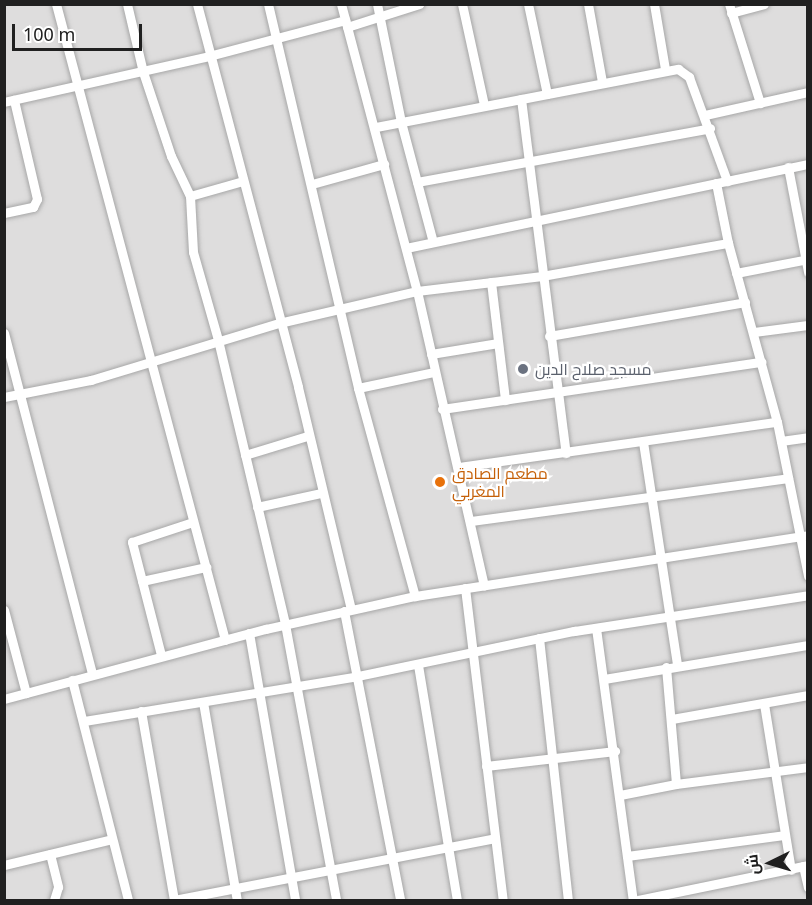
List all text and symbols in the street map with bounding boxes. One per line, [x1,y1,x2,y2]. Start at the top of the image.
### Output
scale bar [15,12,146,50]
text: 100 m [23,22,75,46]
place label: مسجد صلاح الدين [535,359,651,379]
marker: مسجد صلاح الدين [516,362,530,376]
place label: مطعم الصادق المغربي [452,463,548,501]
marker: مطعم الصادق المغربي [433,475,447,489]
north arrow [740,833,800,893]
text: ش [740,853,764,876]

